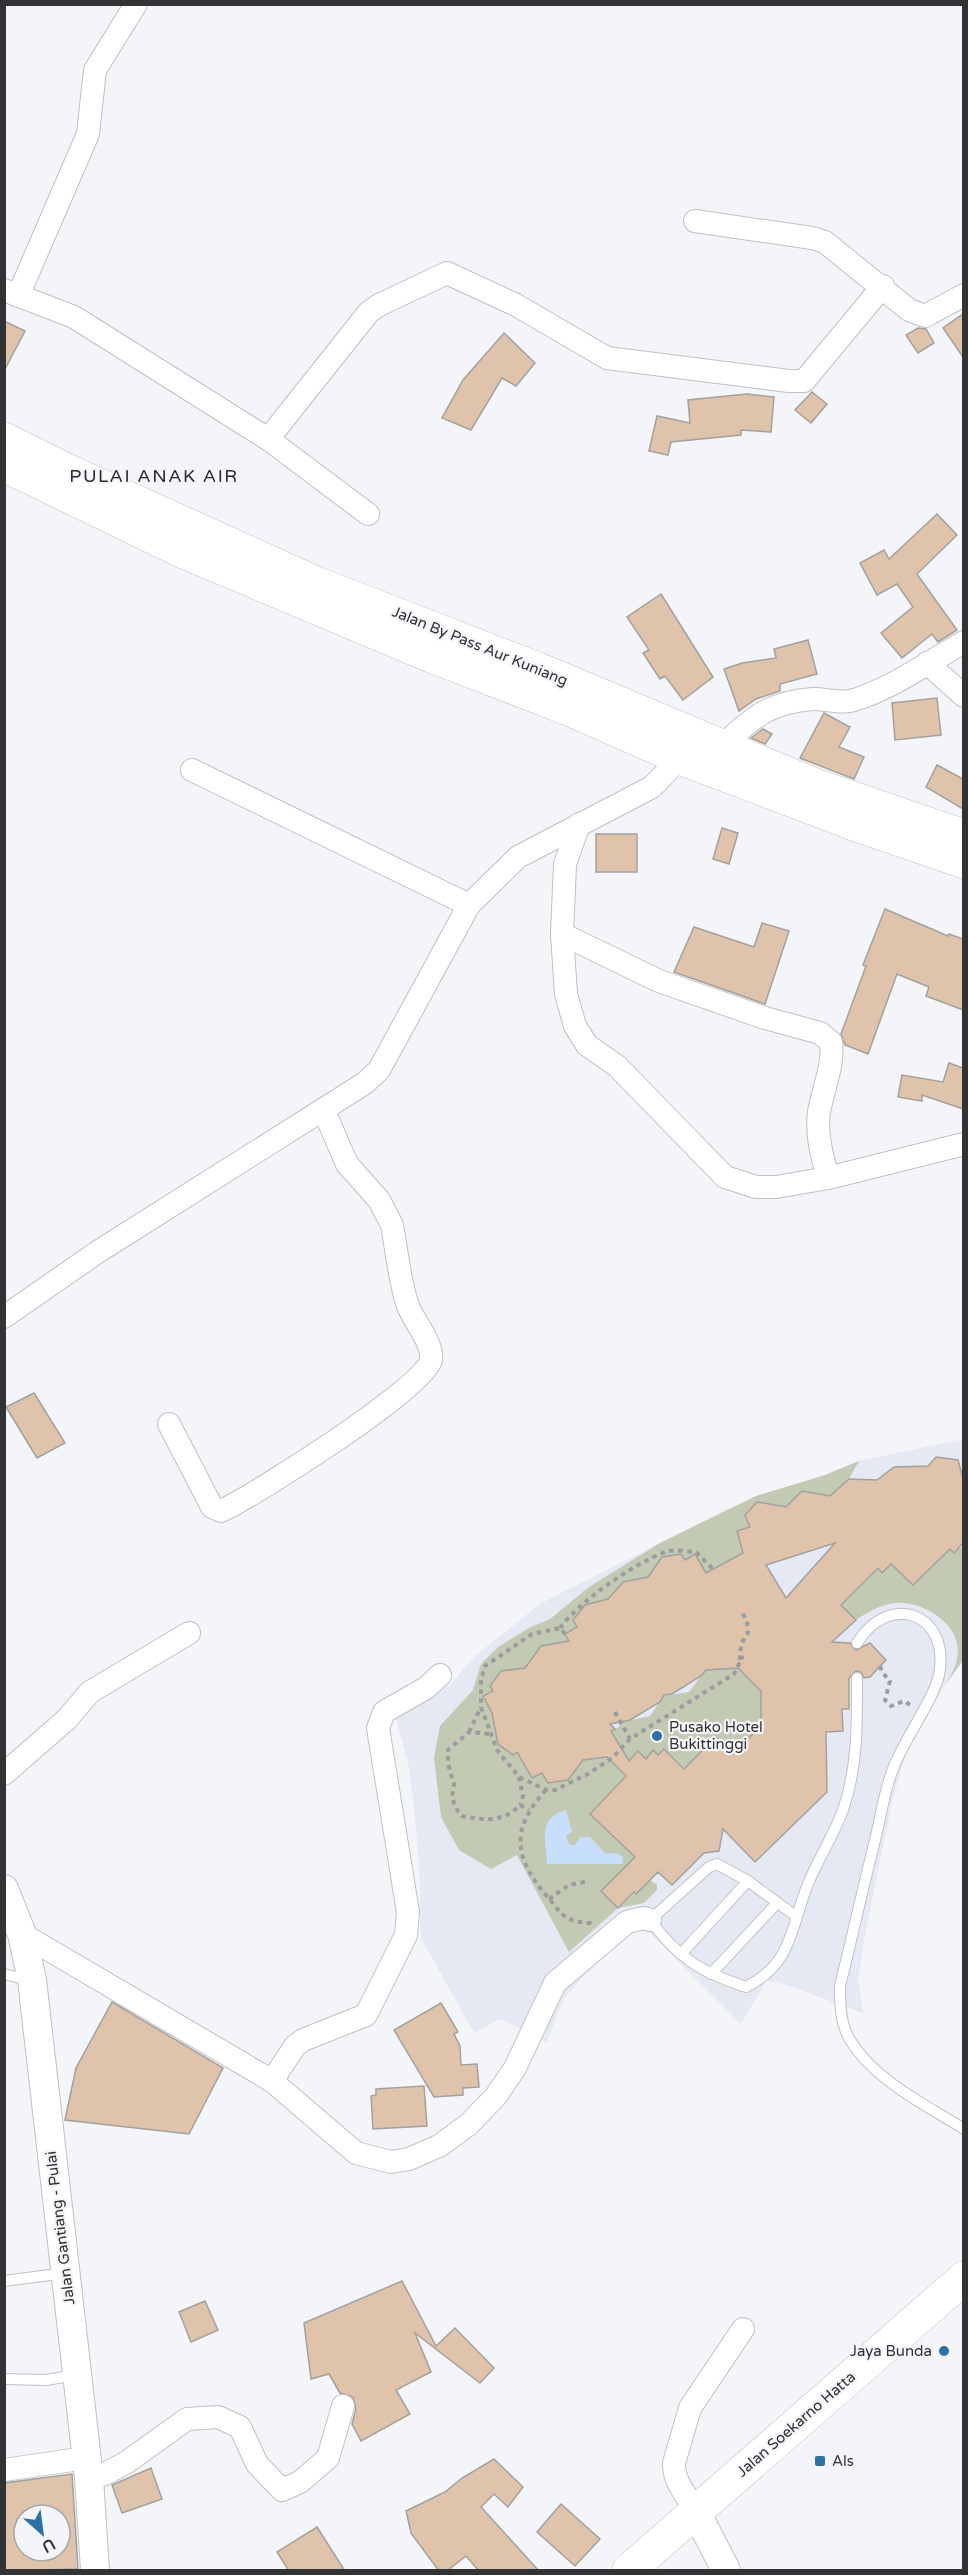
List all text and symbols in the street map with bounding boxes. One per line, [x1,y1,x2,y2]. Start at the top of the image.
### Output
district label: PULAI ANAK AIR [69,465,239,487]
street label: Jalan By Pass Aur Kuniang [389,602,571,690]
place label: Pusako Hotel Bukittinggi [669,1718,763,1753]
marker: Pusako Hotel Bukittinggi [650,1729,664,1743]
street label: Jalan Gantiang - Pulai [42,2150,78,2306]
place label: Jaya Bunda [850,2342,932,2360]
marker: Jaya Bunda [937,2344,951,2358]
street label: Jalan Soekarno Hatta [733,2368,859,2480]
place label: Als [832,2452,854,2470]
marker: Als [813,2454,827,2468]
north arrow [12,2503,72,2563]
text: U [39,2534,59,2557]

